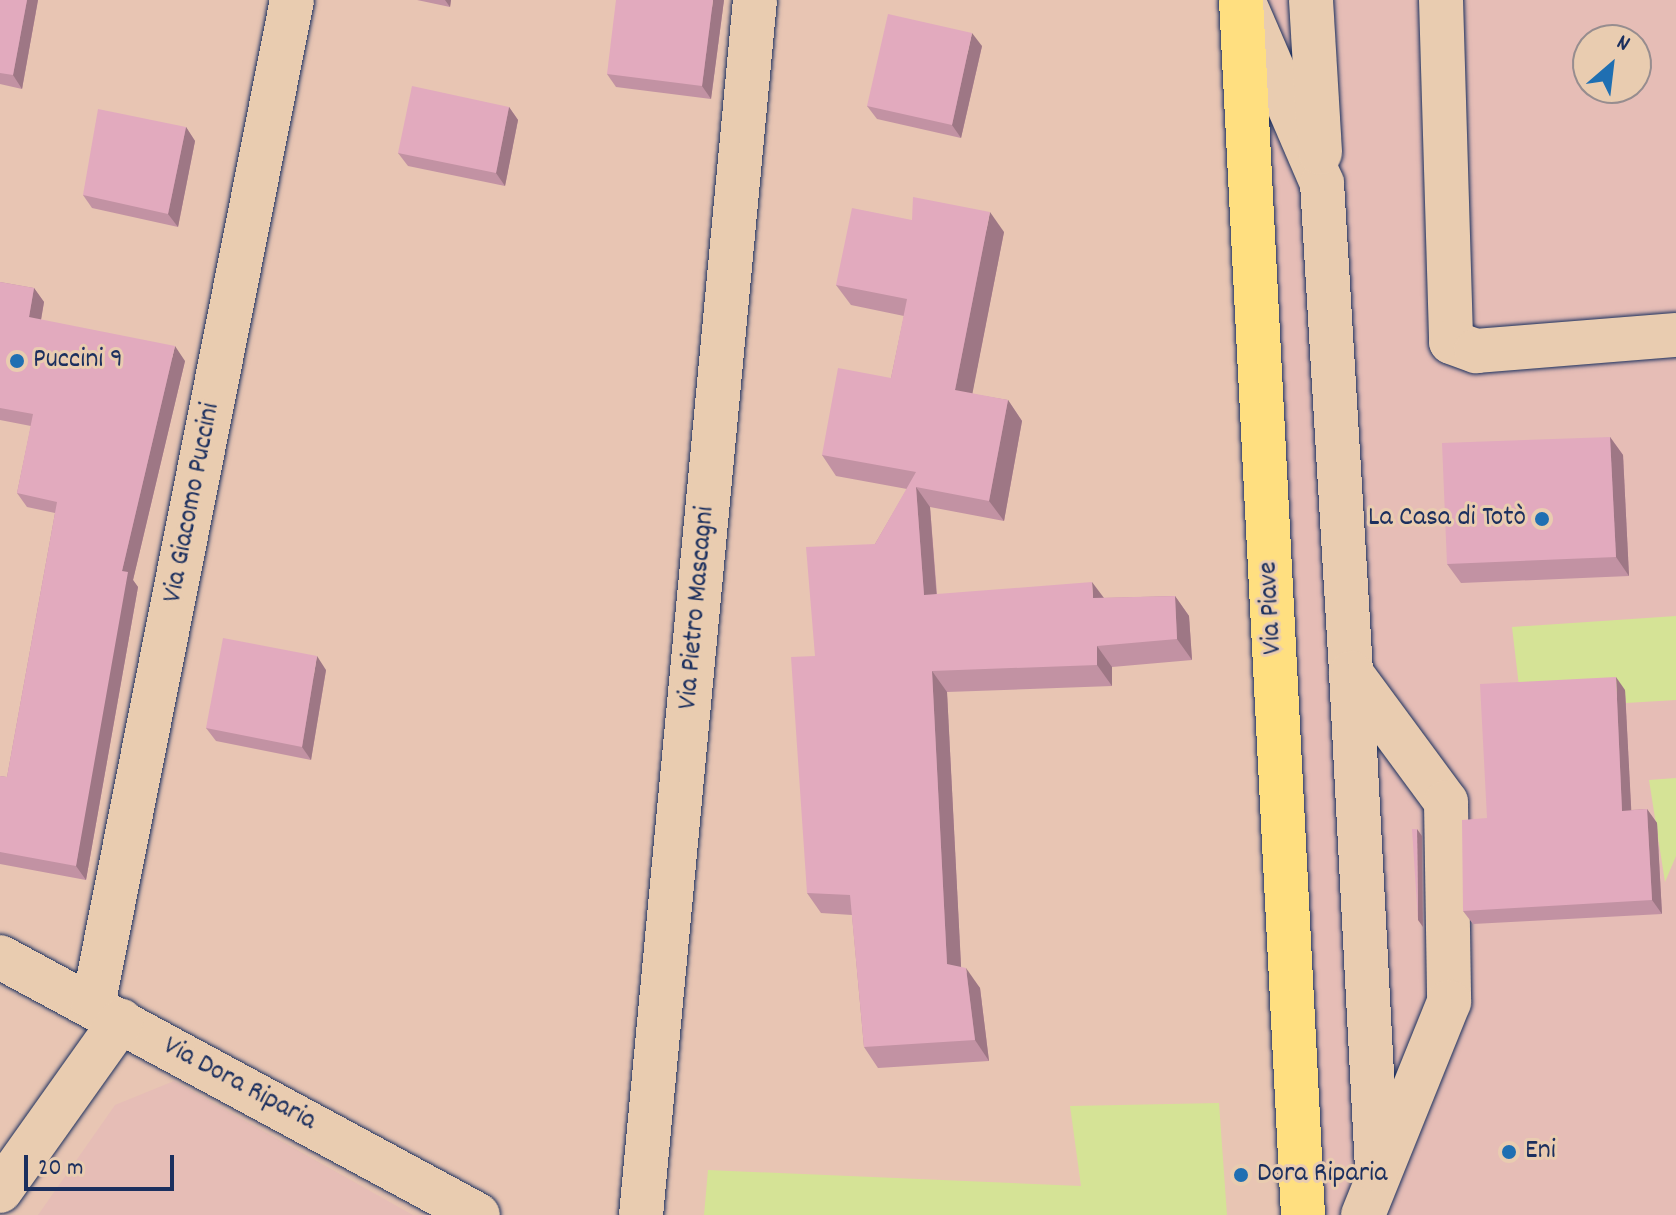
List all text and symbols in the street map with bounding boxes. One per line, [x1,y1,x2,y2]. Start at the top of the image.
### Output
north arrow [1572,24,1652,104]
text: N [1610,28,1635,60]
place label: Puccini 9 [33,344,123,378]
marker: Puccini 9 [8,352,26,370]
street label: Via Giacomo Puccini [157,400,229,606]
place label: La Casa di Totò [1368,502,1526,536]
street label: Via Pietro Mascagni [672,505,724,711]
marker: La Casa di Totò [1533,510,1551,528]
street label: Via Piave [1253,561,1291,655]
street label: Via Dora Riparia [157,1031,321,1139]
place label: Eni [1525,1135,1556,1169]
scale bar [28,1139,178,1189]
marker: Eni [1500,1143,1518,1161]
text: 20 m [38,1152,84,1186]
place label: Dora Riparia [1257,1158,1387,1192]
marker: Dora Riparia [1232,1166,1250,1184]

